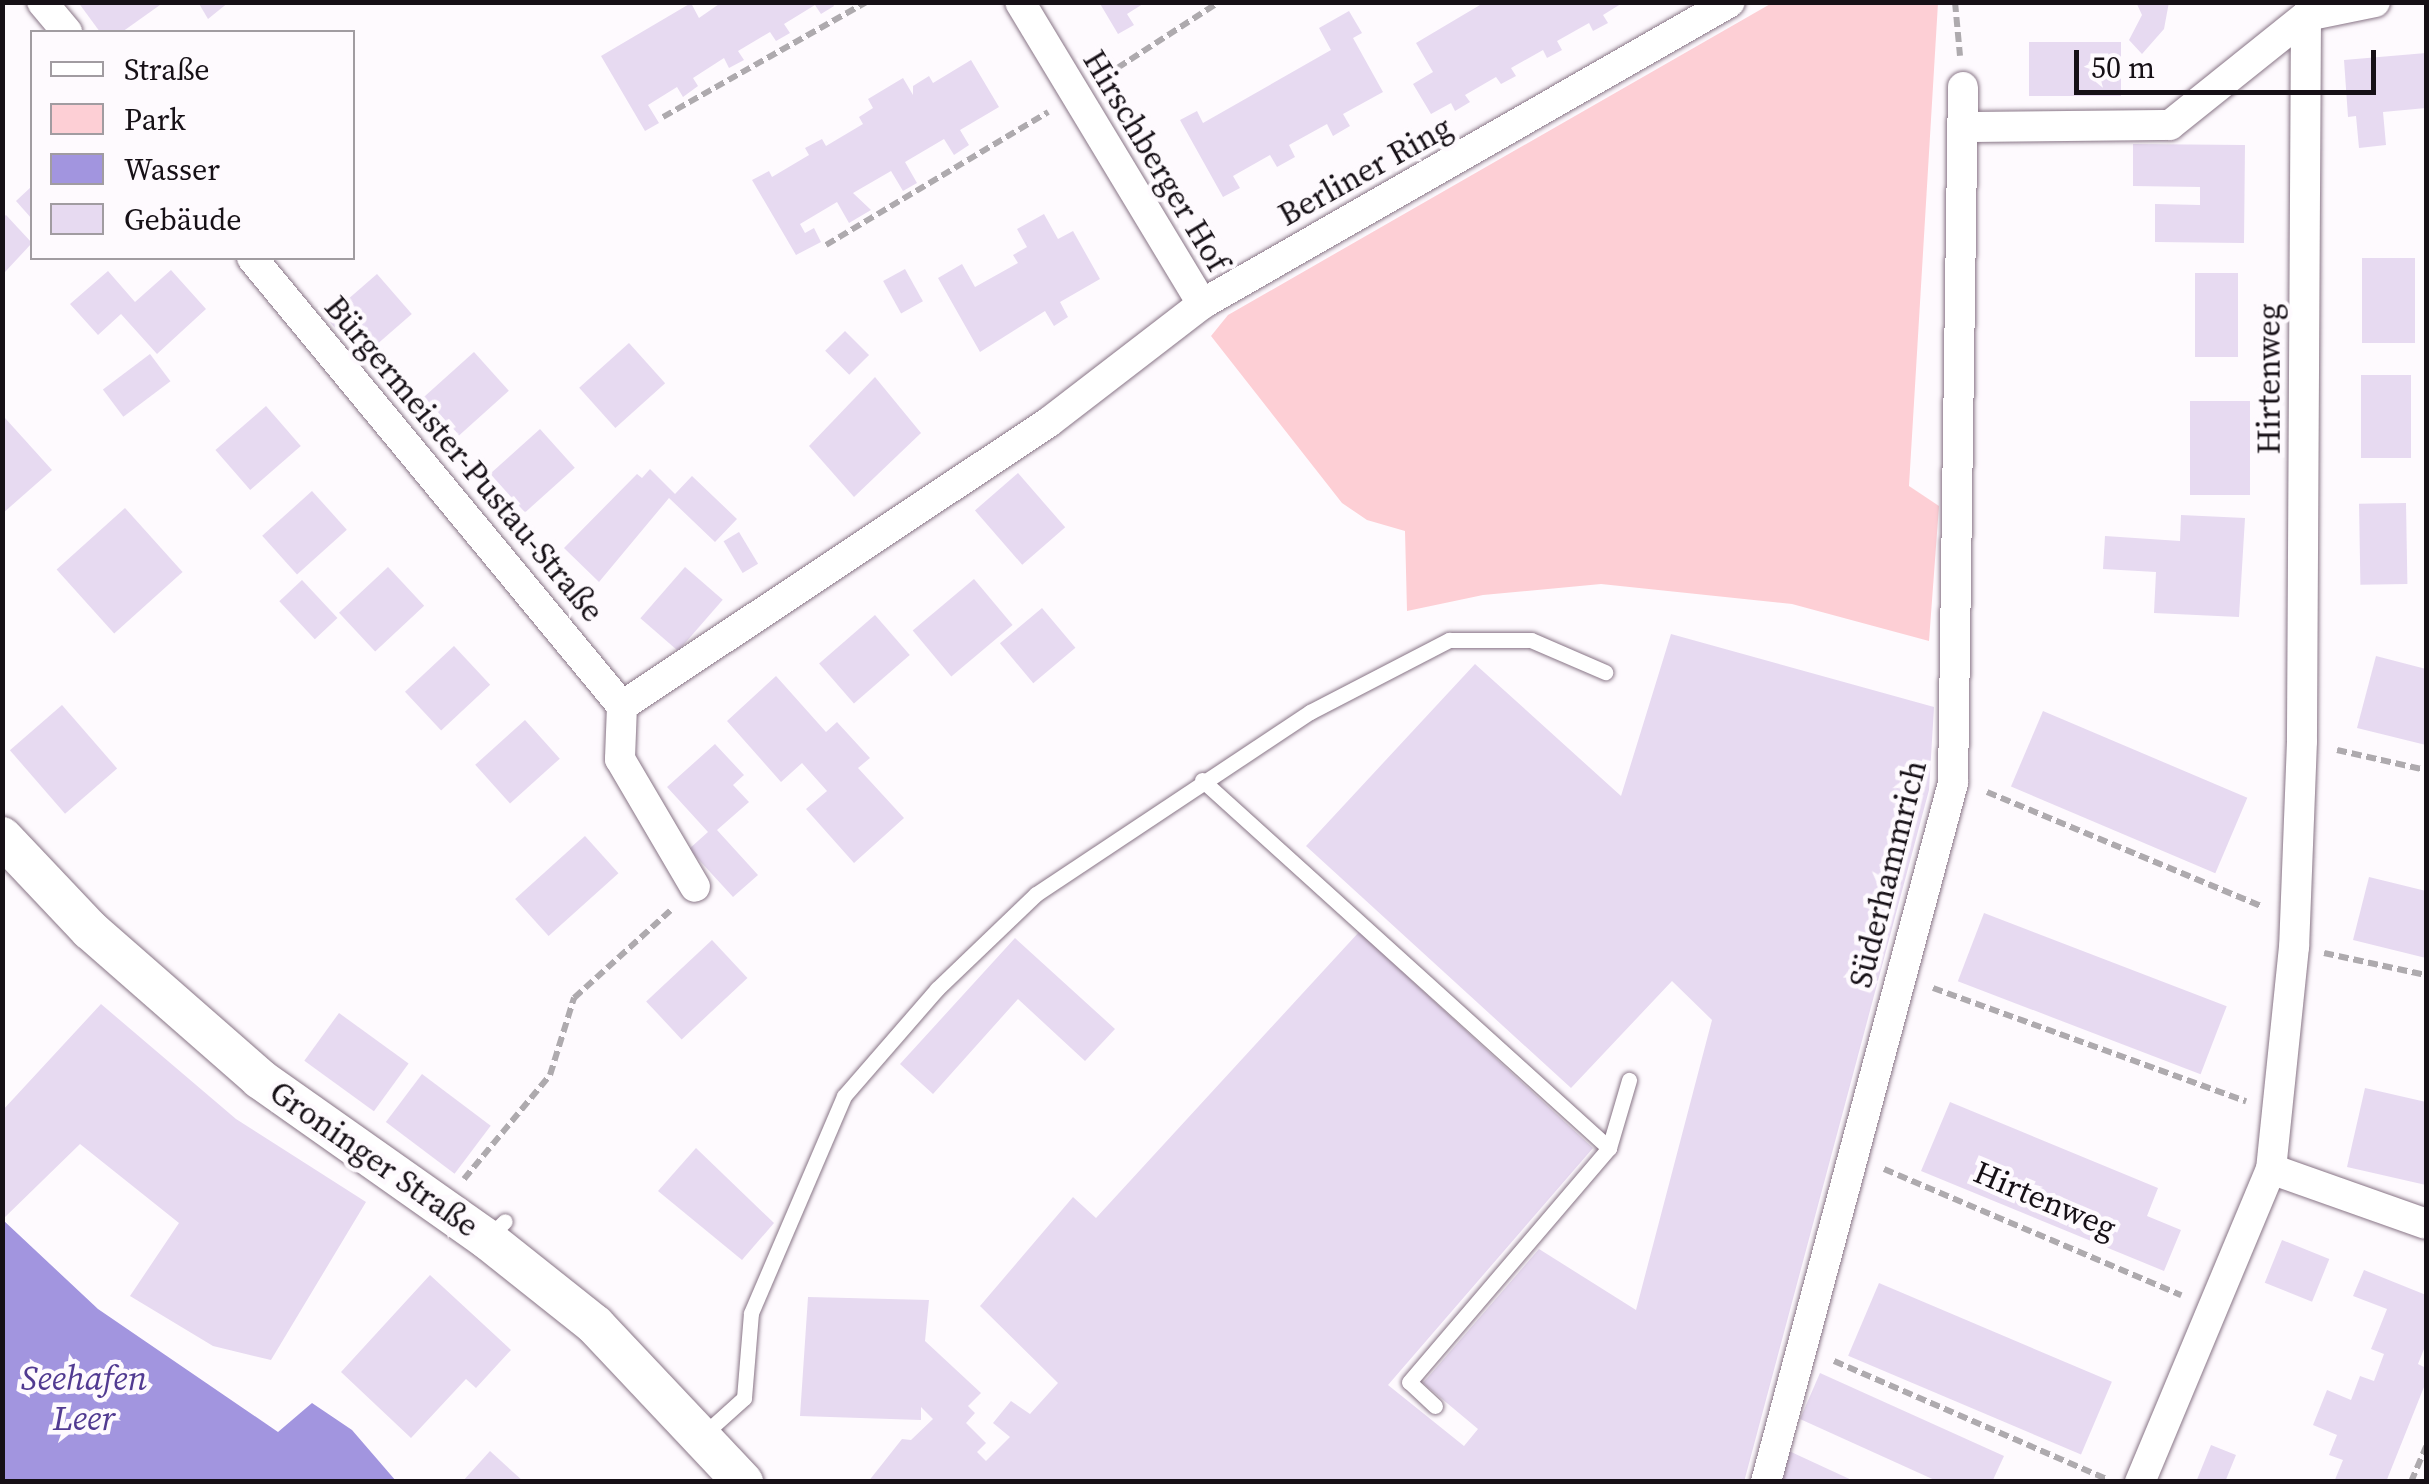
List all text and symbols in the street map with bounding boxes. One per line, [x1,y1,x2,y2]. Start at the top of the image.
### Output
legend [30,30,355,260]
scale bar [2079,30,2382,92]
street label: Hirschberger Hof [1075,43,1237,279]
text: 50 m [2091,47,2155,88]
text: Straße [124,49,210,90]
text: Park [124,99,186,140]
street label: Berliner Ring [1272,108,1458,234]
text: Wasser [124,149,220,190]
text: Gebäude [124,199,242,240]
street label: Bürgermeister-Pustau-Straße [316,288,612,630]
street label: Hirtenweg [2250,304,2288,454]
street label: Süderhammrich [1841,756,1935,992]
street label: Groninger Straße [262,1073,486,1245]
street label: Hirtenweg [1968,1153,2122,1247]
water label: Seehafen Leer [21,1357,147,1439]

